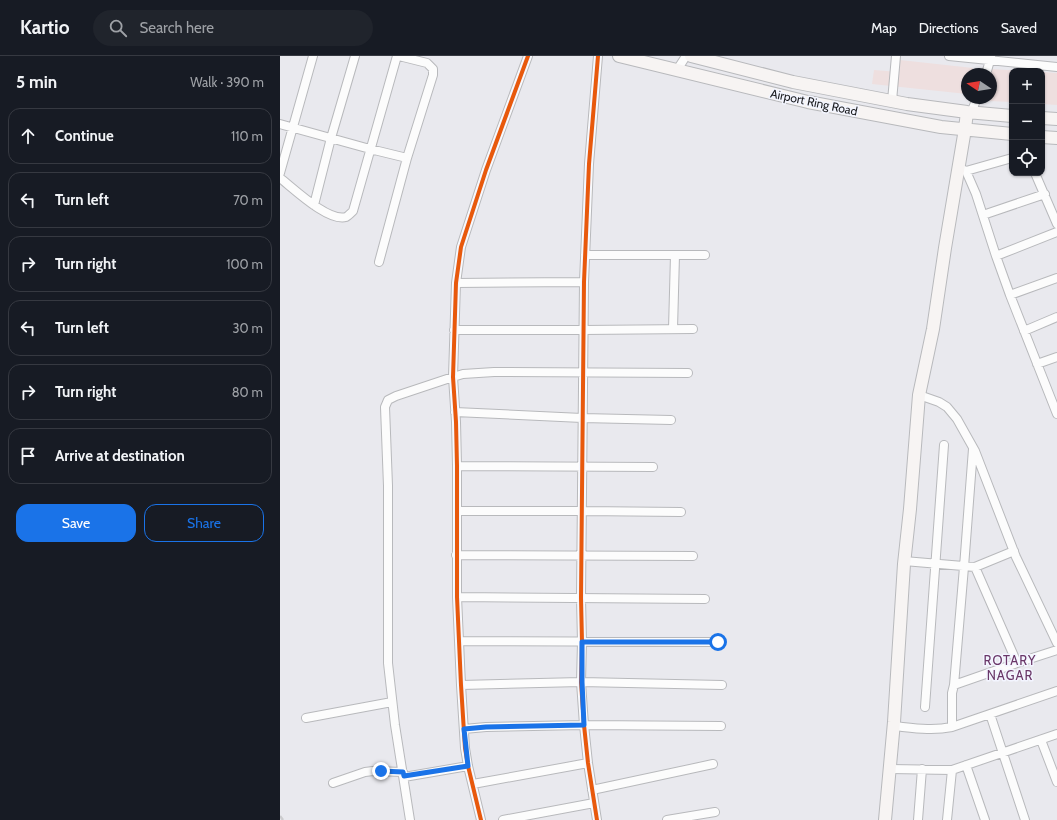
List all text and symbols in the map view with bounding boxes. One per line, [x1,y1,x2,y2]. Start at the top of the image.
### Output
search box [93,10,373,46]
text: Kartio [20,16,69,39]
icon: search [107,17,129,39]
text: Search here [139,19,214,37]
text: Map [871,19,897,37]
text: Directions [919,19,979,37]
text: Saved [1001,19,1037,37]
north arrow [961,68,997,104]
map controls [1009,68,1045,176]
button: + [1009,68,1045,104]
text: 5 min [16,72,57,92]
text: Walk · 390 m [190,74,264,90]
street label: Airport Ring Road [769,85,859,119]
button: − [1009,104,1045,140]
icon: ahead [17,125,39,147]
text: Continue [55,127,114,145]
text: 110 m [231,128,263,144]
button: locate [1009,140,1045,176]
icon: left [17,189,39,211]
text: Turn left [55,191,109,209]
text: 70 m [233,192,263,208]
icon: right [17,253,39,275]
text: Turn right [55,255,116,273]
text: 100 m [226,256,263,272]
icon: left [17,317,39,339]
text: Turn left [55,319,109,337]
text: 30 m [233,320,263,336]
icon: right [17,381,39,403]
text: Turn right [55,383,116,401]
text: 80 m [232,384,263,400]
icon: arrive [17,445,39,467]
text: Arrive at destination [55,447,185,465]
button: Save [16,504,136,542]
button: Share [144,504,264,542]
route start [709,633,727,651]
district label: ROTARY NAGAR [984,652,1036,683]
route end [372,762,390,780]

